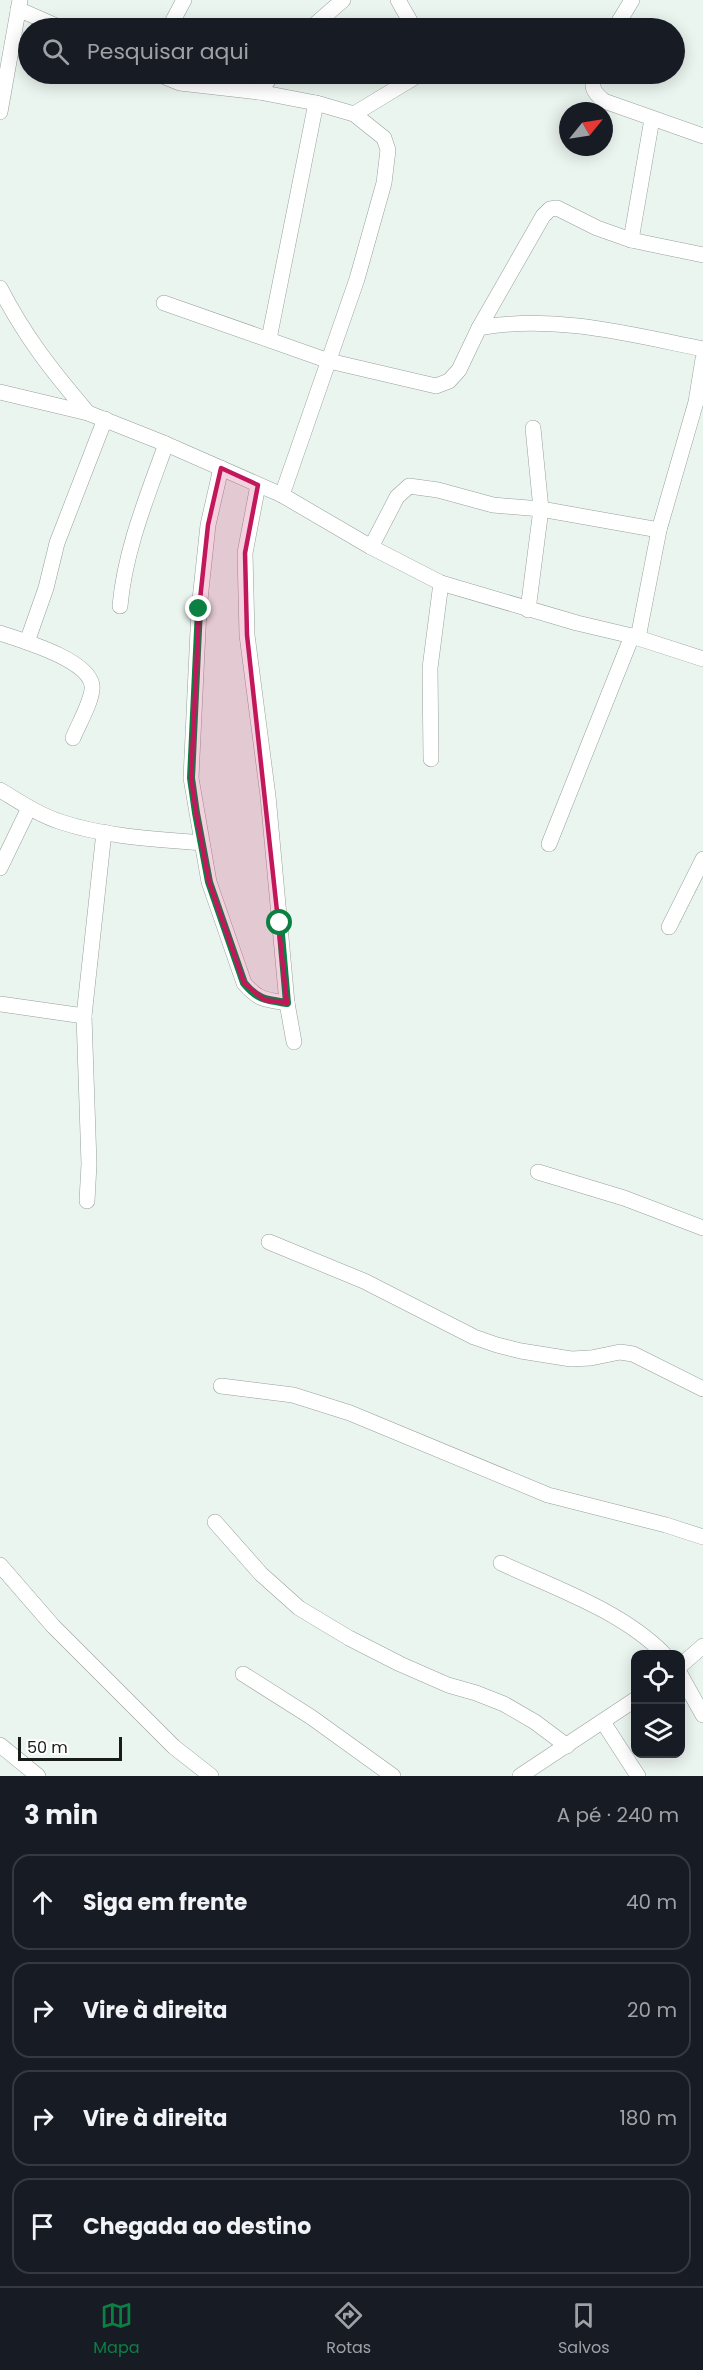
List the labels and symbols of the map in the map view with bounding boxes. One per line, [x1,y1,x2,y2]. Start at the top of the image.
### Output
north arrow [559,102,613,156]
route end [185,595,211,621]
route start [266,909,292,935]
scale bar [18,1734,122,1762]

